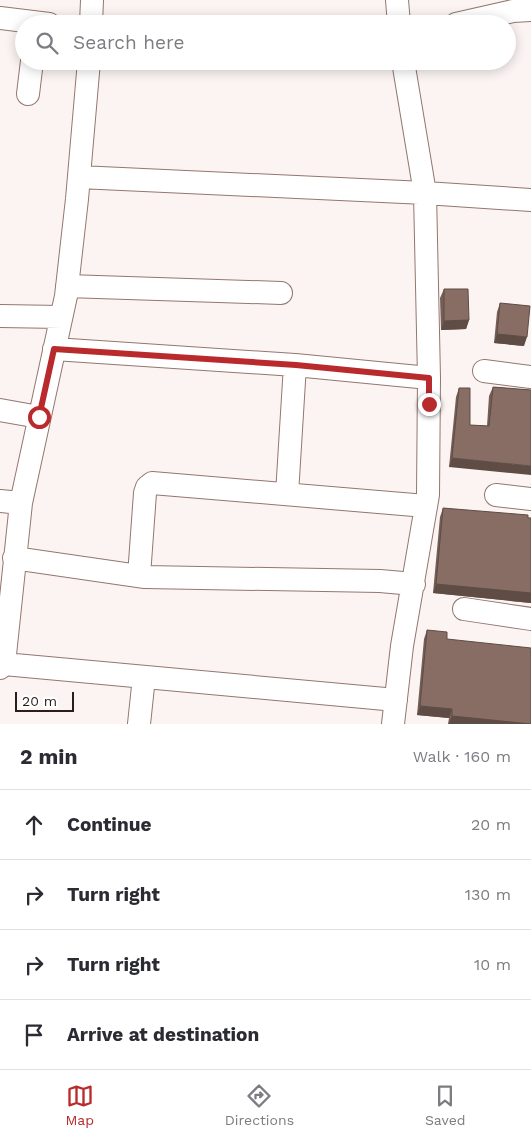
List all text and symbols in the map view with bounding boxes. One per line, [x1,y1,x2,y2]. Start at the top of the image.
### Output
search box [15,15,516,70]
icon: search [33,29,61,57]
text: Search here [73,31,184,54]
route end [418,393,441,416]
route start [28,406,51,429]
scale bar [15,689,74,712]
text: 20 m [22,693,57,709]
text: 2 min [20,744,77,769]
text: Walk · 160 m [413,747,511,766]
icon: ahead [20,811,48,839]
text: Continue [67,813,151,836]
text: 20 m [471,815,511,834]
icon: right [20,881,48,909]
text: Turn right [67,883,160,906]
text: 130 m [465,885,511,904]
icon: right [20,951,48,979]
text: Turn right [67,953,160,976]
text: 10 m [474,955,511,974]
icon: arrive [20,1021,48,1049]
text: Arrive at destination [67,1023,259,1046]
tab: Map [65,1082,94,1128]
tab: Directions [225,1082,294,1128]
tab: Saved [425,1082,466,1128]

